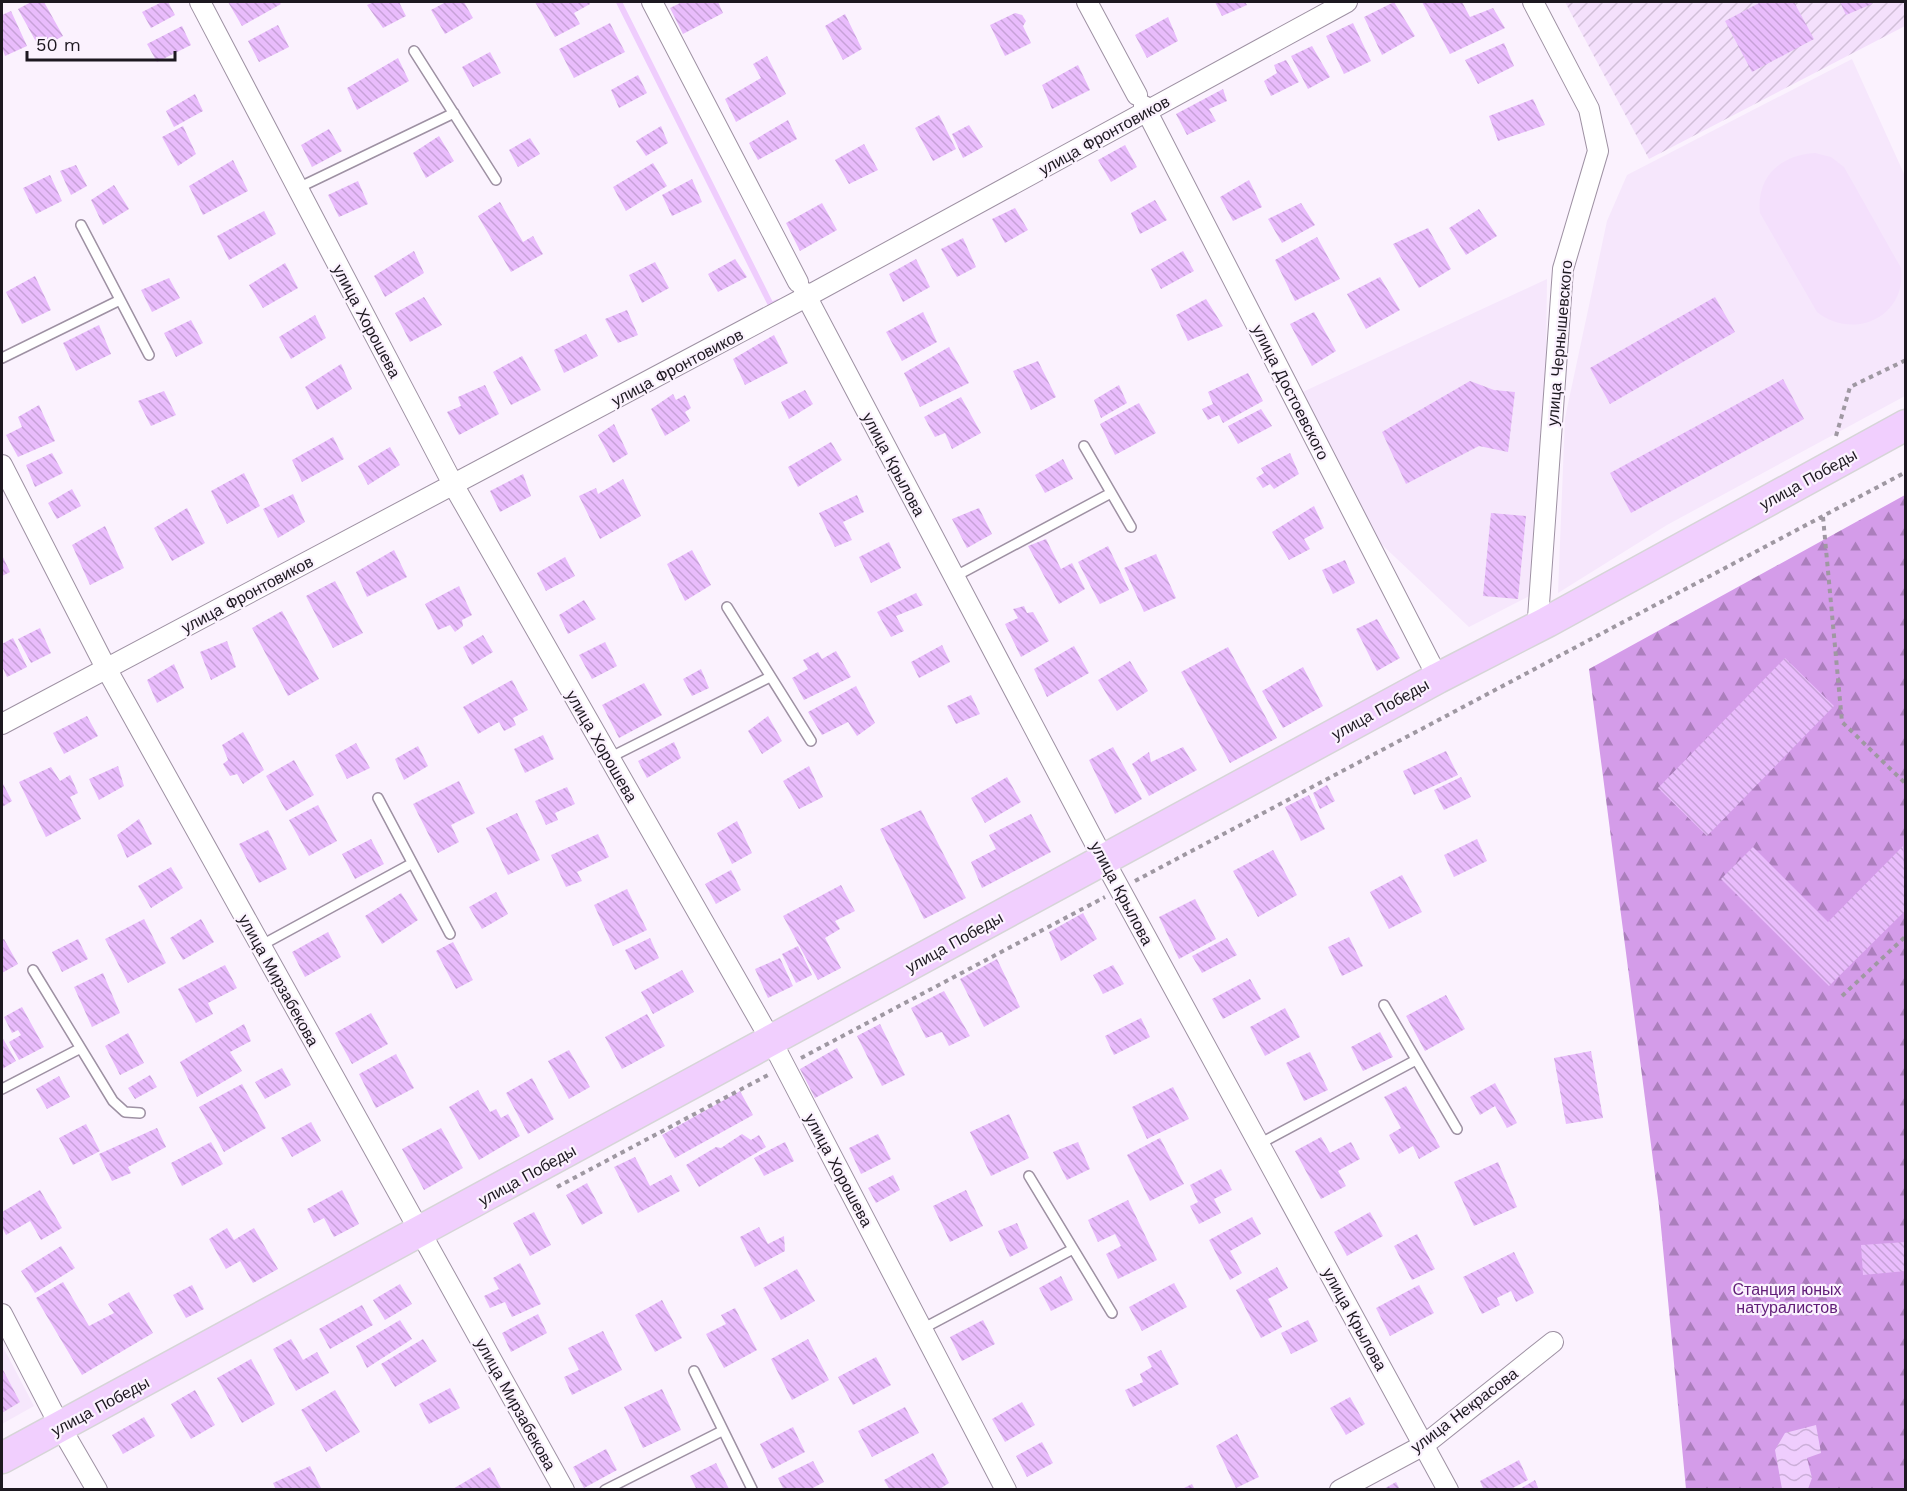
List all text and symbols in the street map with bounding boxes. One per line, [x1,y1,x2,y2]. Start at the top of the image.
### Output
scale bar [27,24,176,62]
text: 50 m [36,34,81,55]
street label: улица Фронтовиков [1036,92,1173,179]
street label: улица Чернышевского [1543,259,1576,427]
street label: улица Хорошева [329,261,404,381]
street label: улица Достоевского [1248,321,1333,463]
street label: улица Фронтовиков [608,325,746,410]
street label: улица Крылова [858,409,929,519]
street label: улица Победы [1756,445,1860,514]
street label: улица Фронтовиков [178,552,316,637]
street label: улица Победы [1328,675,1432,744]
street label: улица Хорошева [562,687,641,805]
street label: улица Крылова [1086,838,1157,948]
street label: улица Победы [902,908,1006,977]
street label: улица Мирзабекова [234,911,323,1050]
street label: улица Хорошева [801,1110,876,1230]
street label: улица Победы [475,1141,579,1210]
street label: улица Крылова [1318,1264,1391,1374]
park label: Станция юных натуралистов [1733,1280,1842,1317]
street label: улица Мирзабекова [471,1335,560,1474]
street label: улица Некрасова [1407,1364,1522,1457]
street label: улица Победы [48,1373,152,1440]

